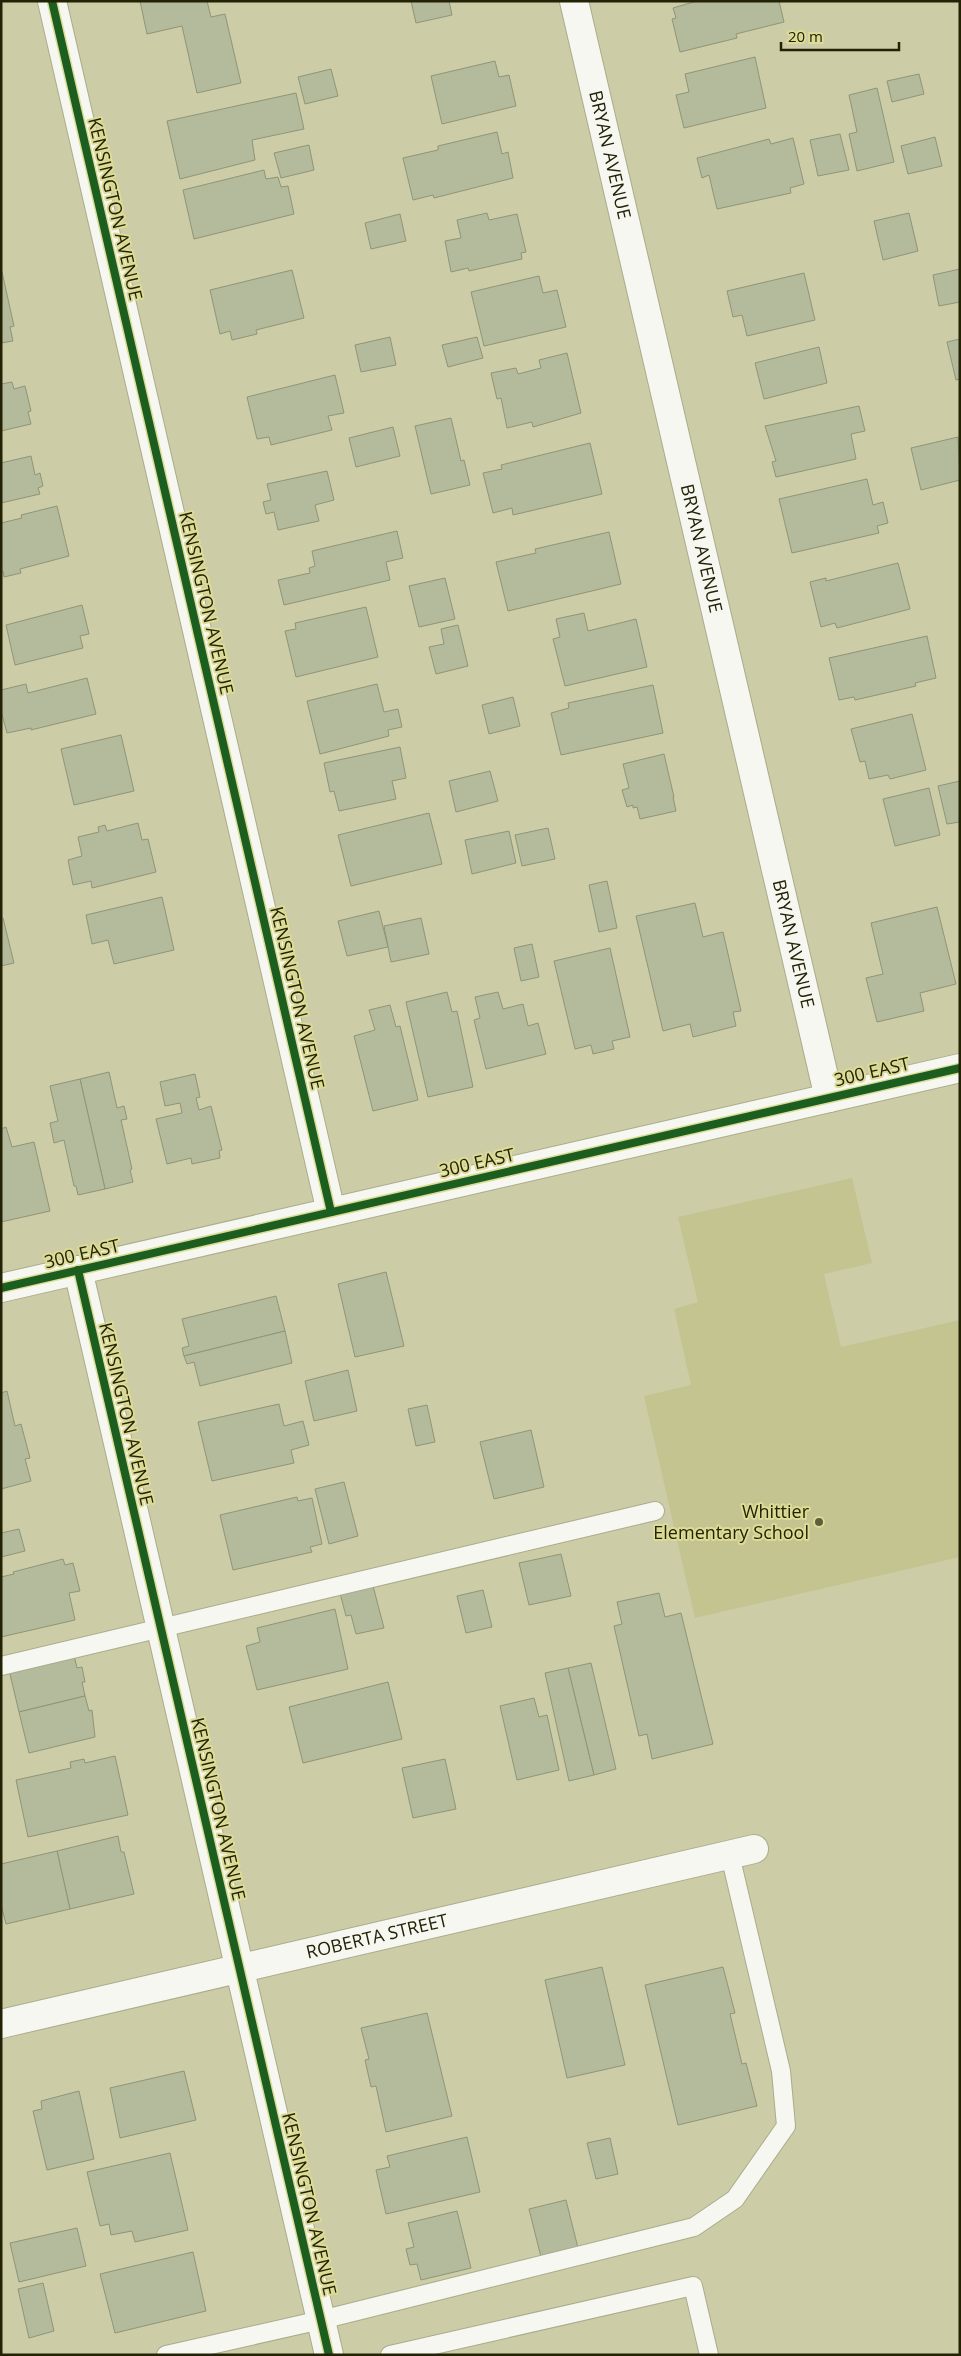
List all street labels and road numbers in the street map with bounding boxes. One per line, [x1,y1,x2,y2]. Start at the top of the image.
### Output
street label: BRYAN AVENUE [584,88,637,221]
street label: KENSINGTON AVENUE [83,115,149,303]
street label: BRYAN AVENUE [676,482,729,615]
street label: KENSINGTON AVENUE [174,509,240,697]
street label: BRYAN AVENUE [768,877,821,1010]
street label: KENSINGTON AVENUE [265,904,331,1092]
street label: 300 EAST [832,1051,912,1091]
street label: 300 EAST [437,1142,517,1182]
street label: 300 EAST [42,1233,122,1273]
street label: KENSINGTON AVENUE [94,1320,160,1508]
street label: KENSINGTON AVENUE [186,1715,252,1903]
street label: ROBERTA STREET [304,1908,450,1964]
street label: KENSINGTON AVENUE [277,2110,343,2298]

